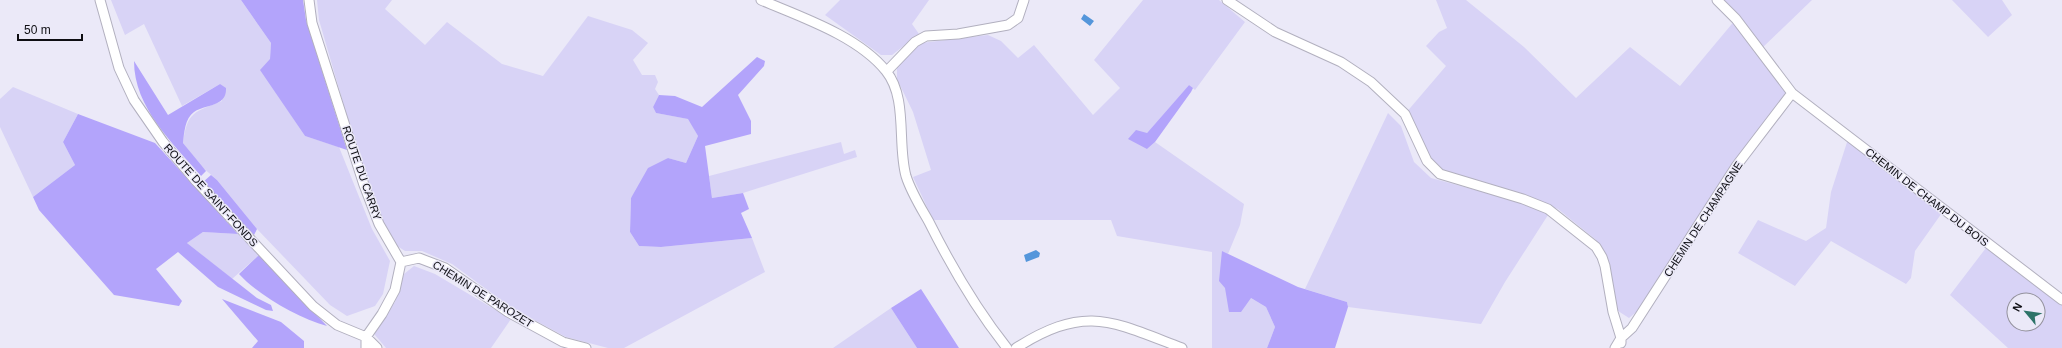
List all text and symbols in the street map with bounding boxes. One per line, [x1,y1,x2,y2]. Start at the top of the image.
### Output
scale bar [18,16,82,42]
text: 50 m [24,23,51,37]
street label: ROUTE DU CARRY [340,124,384,222]
street label: ROUTE DE SAINT-FONDS [162,141,260,249]
street label: CHEMIN DE CHAMP DU BOIS [1863,145,1991,249]
street label: CHEMIN DE CHAMPAGNE [1661,159,1745,279]
street label: CHEMIN DE PAROZET [431,258,536,330]
north arrow [2006,292,2046,332]
text: N [2010,301,2024,314]

